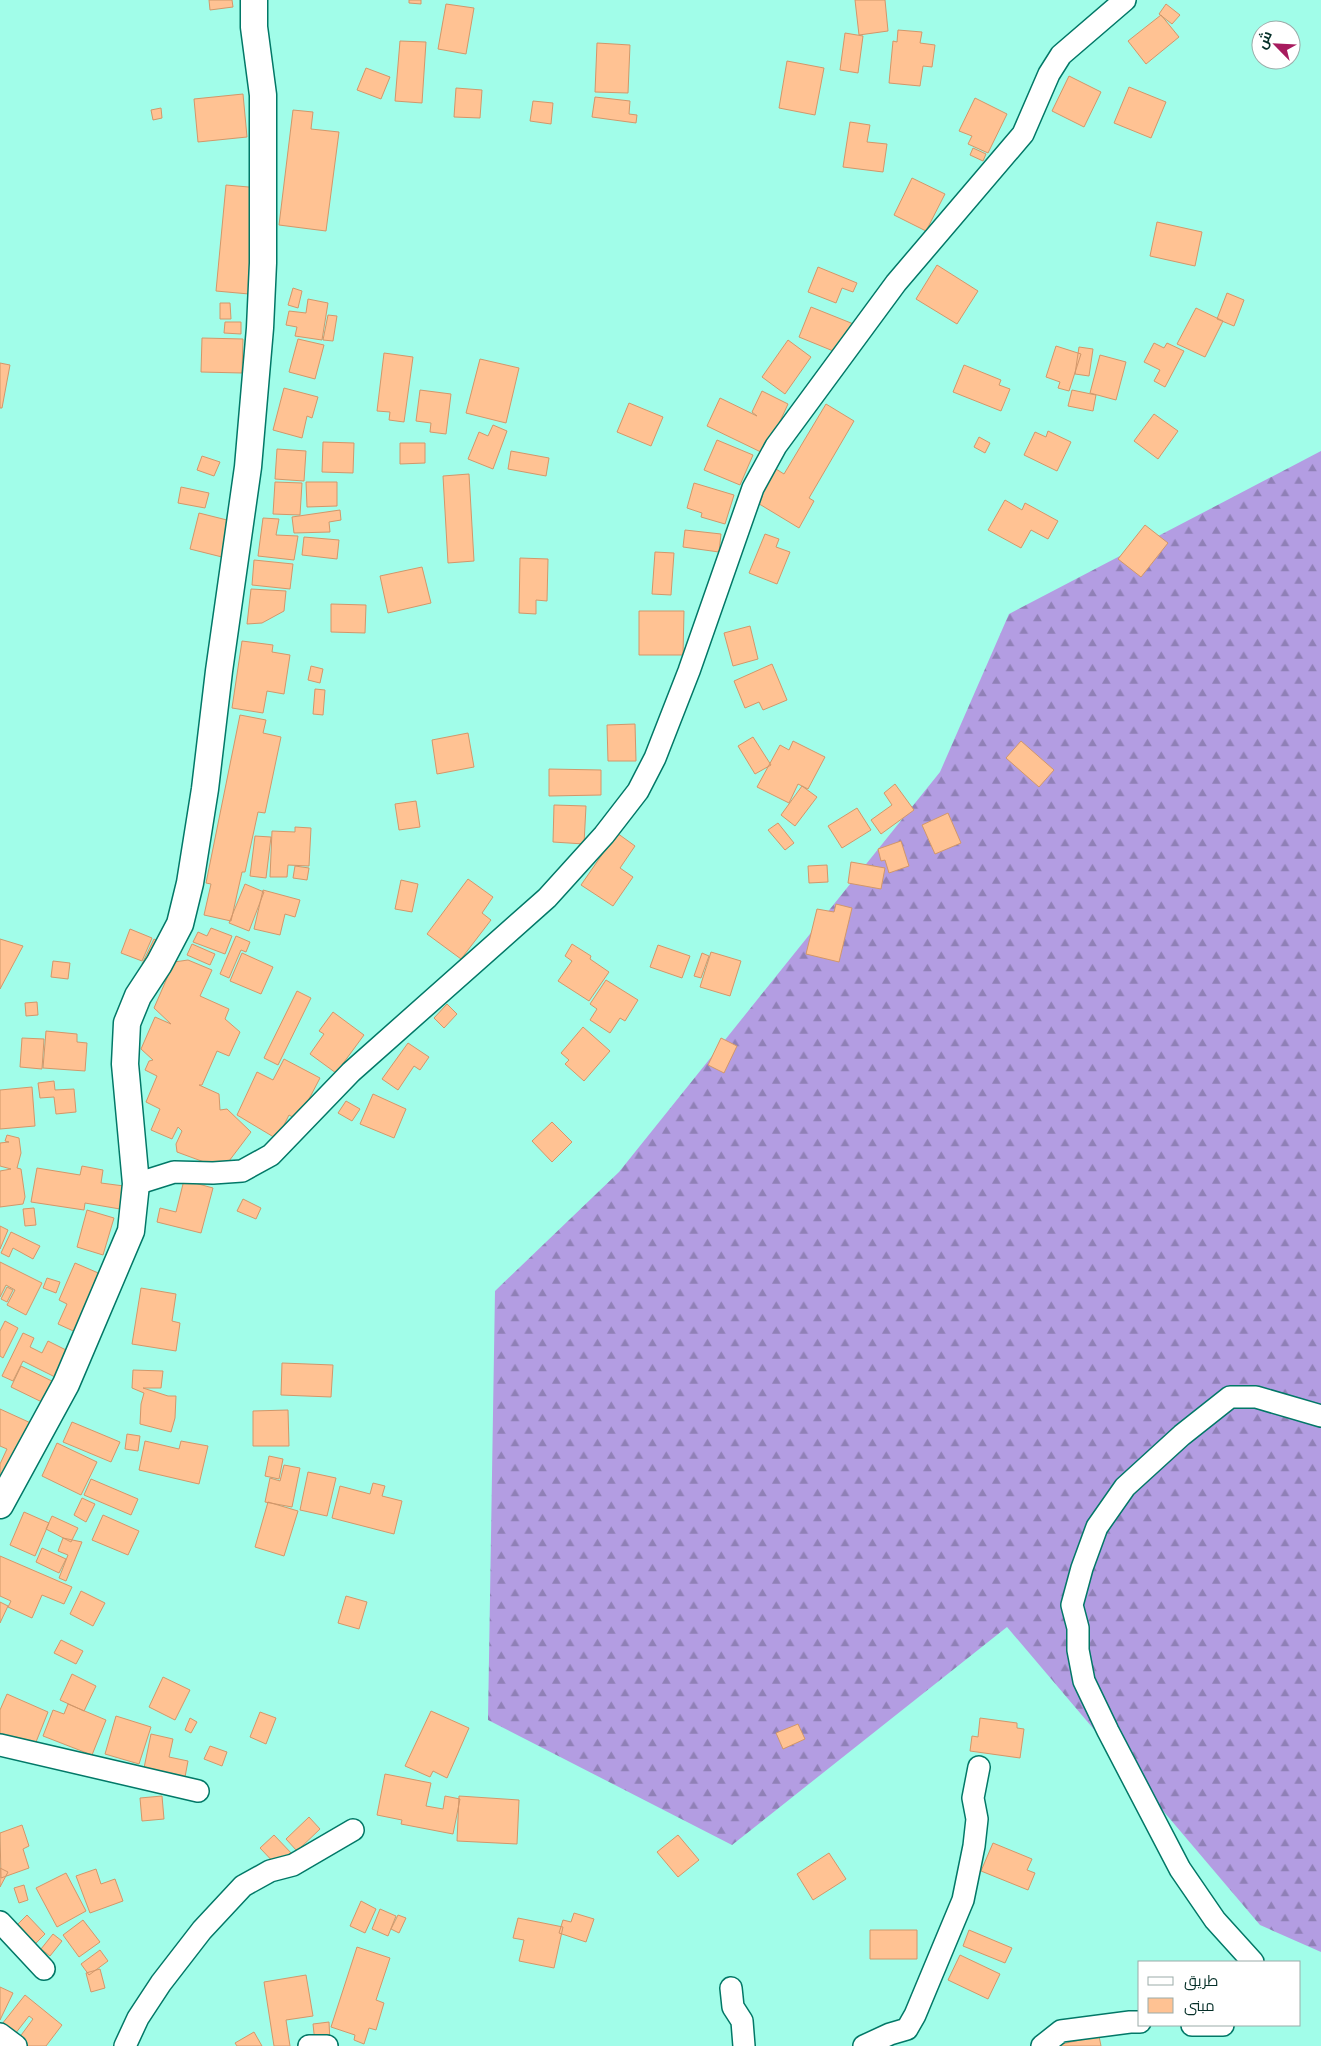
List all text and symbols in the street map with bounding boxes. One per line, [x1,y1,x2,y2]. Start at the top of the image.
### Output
north arrow [1251,20,1301,70]
text: ش [1252,28,1276,52]
legend [1138,1961,1301,2026]
text: طريق [1184,1970,1218,1991]
text: مبنى [1184,1995,1215,2016]

